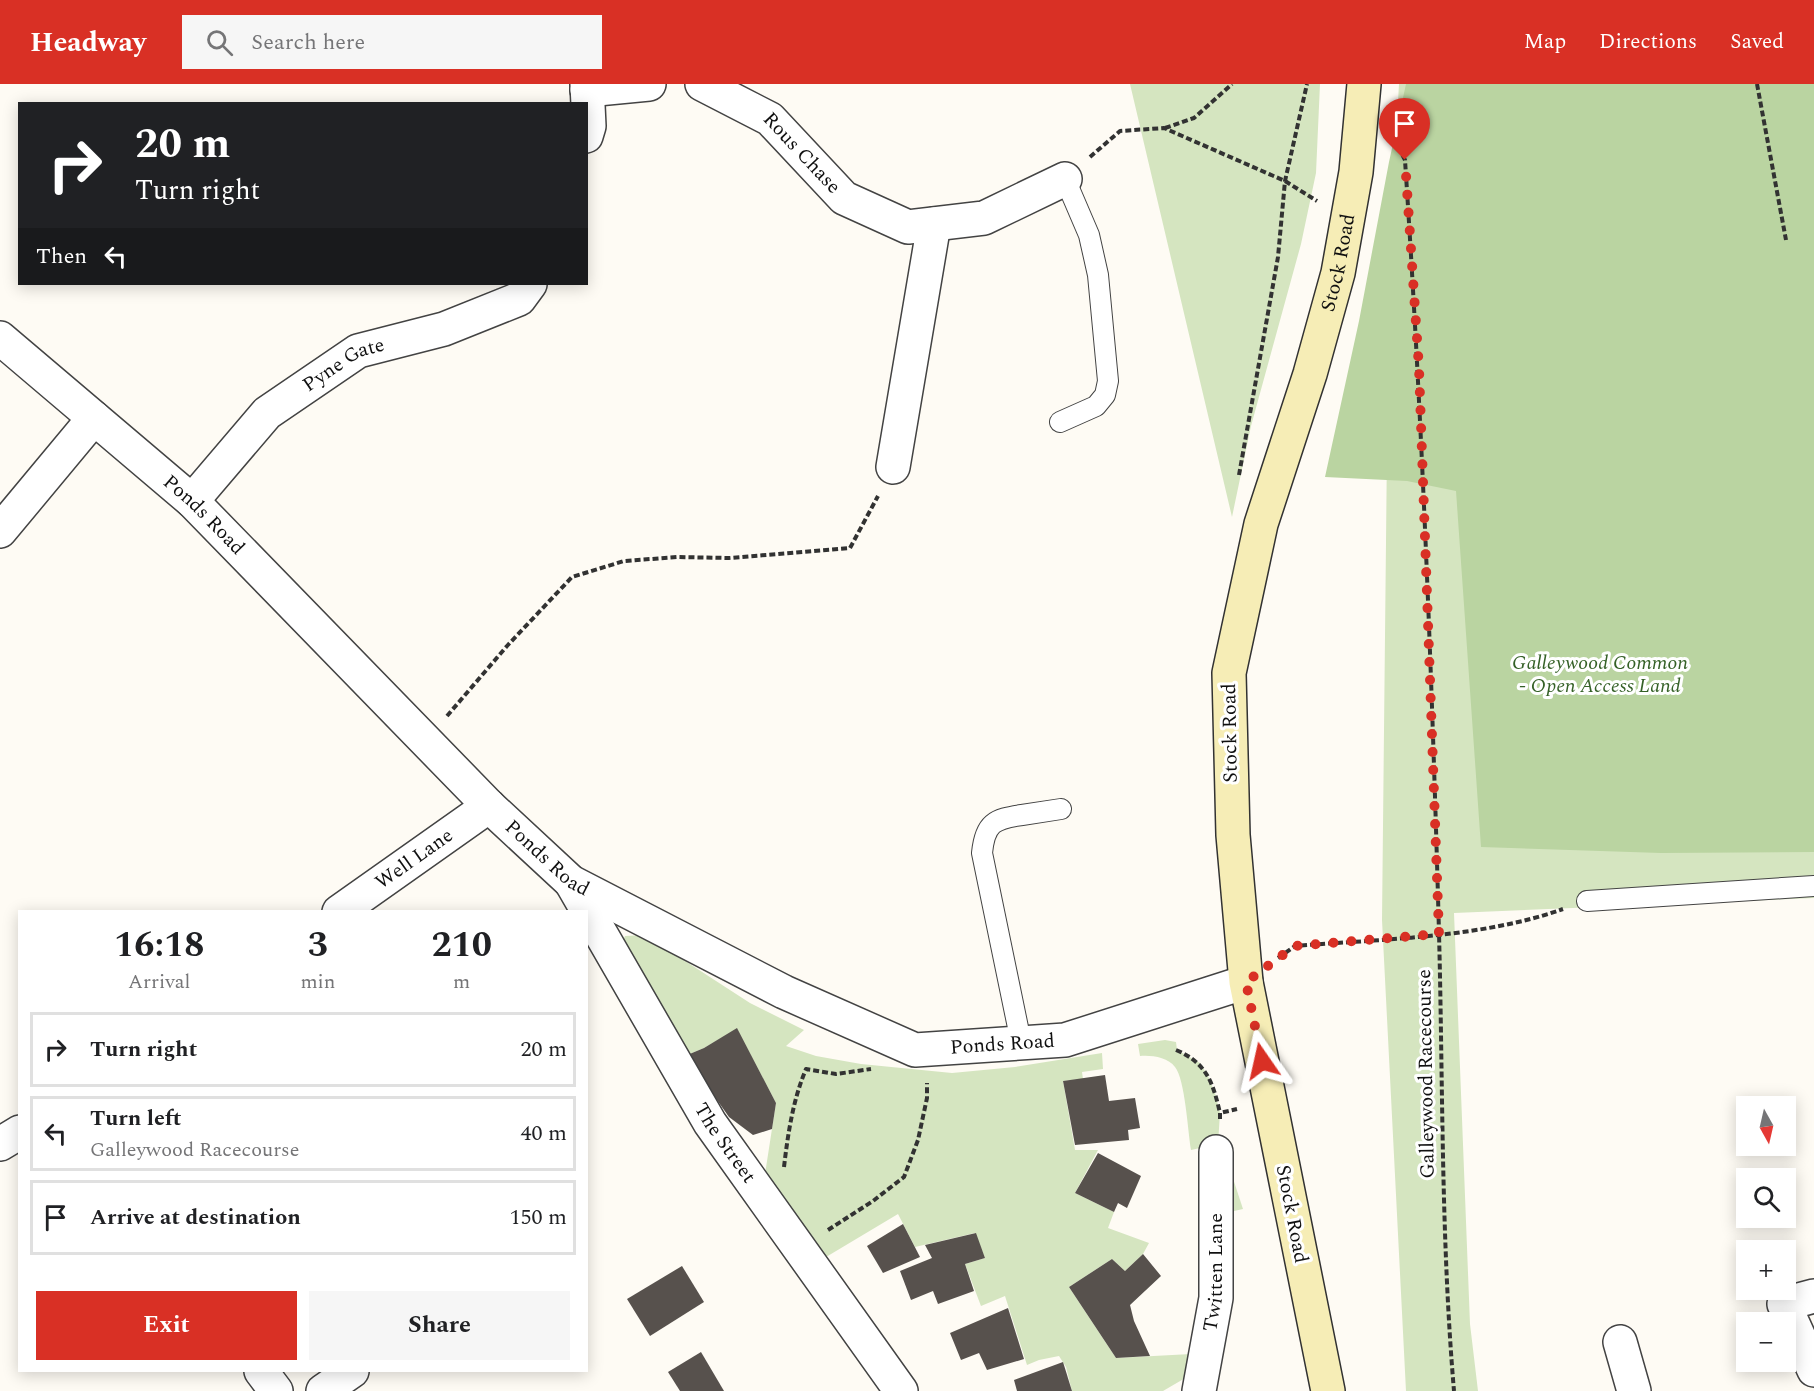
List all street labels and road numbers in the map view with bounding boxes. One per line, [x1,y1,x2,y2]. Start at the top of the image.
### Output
street label: Rous Chase [756,105,848,201]
street label: Stock Road [1313,211,1363,315]
street label: Pyne Gate [296,330,388,400]
street label: Ponds Road [156,467,252,562]
street label: Stock Road [1214,683,1246,783]
street label: Ponds Road [498,813,595,904]
street label: Well Lane [369,821,459,897]
street label: Galleywood Racecourse [1409,969,1443,1179]
street label: Ponds Road [949,1026,1056,1063]
street label: The Street [686,1097,763,1189]
street label: Stock Road [1268,1162,1316,1266]
street label: Twitten Lane [1195,1213,1231,1334]

